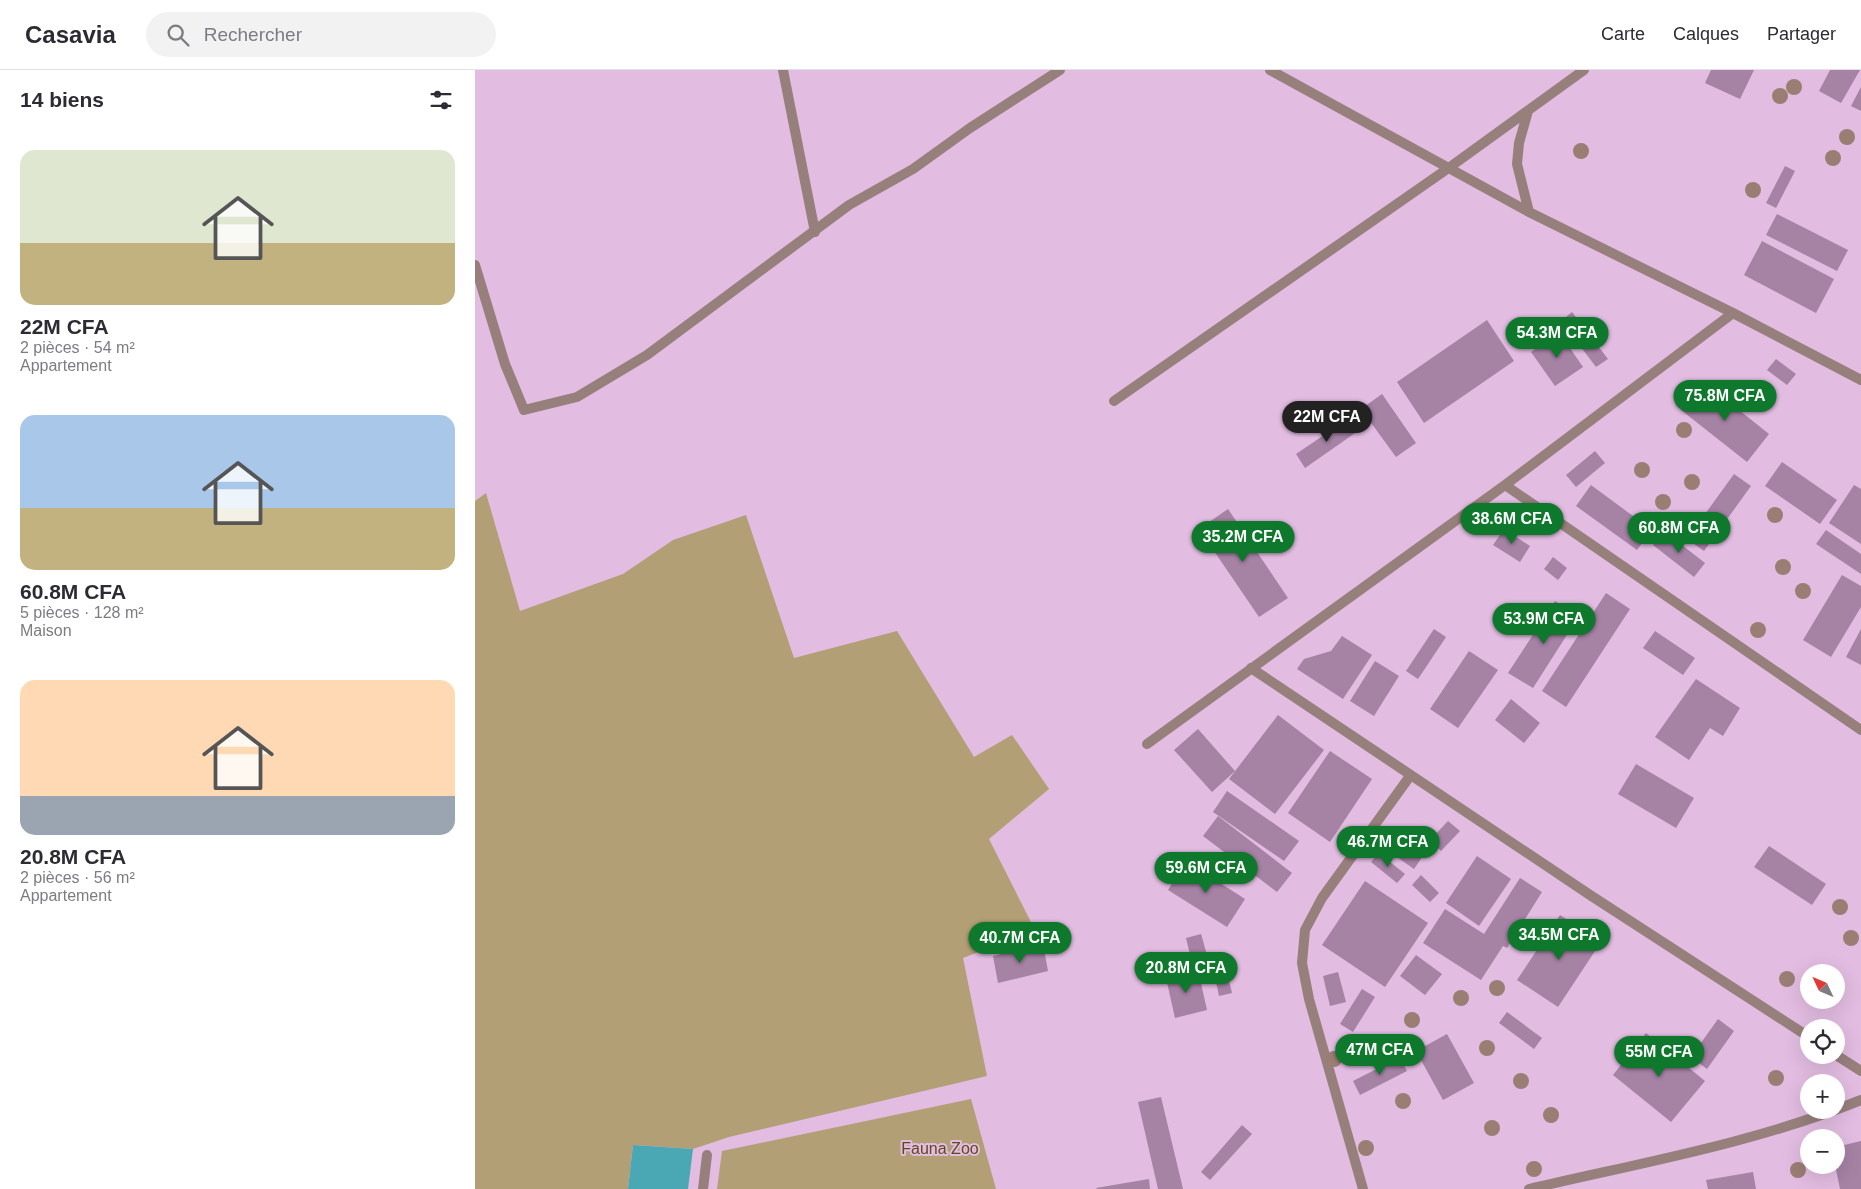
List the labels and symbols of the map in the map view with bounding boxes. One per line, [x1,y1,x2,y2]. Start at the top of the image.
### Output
pin: 54.3M CFA [1500,316,1614,359]
pin: 75.8M CFA [1668,380,1782,422]
pin: 22M CFA [1281,400,1373,443]
pin: 38.6M CFA [1455,502,1569,545]
pin: 60.8M CFA [1622,512,1736,554]
pin: 35.2M CFA [1186,520,1300,563]
pin: 53.9M CFA [1487,602,1601,645]
pin: 46.7M CFA [1331,826,1445,868]
pin: 59.6M CFA [1149,852,1263,894]
pin: 34.5M CFA [1502,918,1616,961]
pin: 40.7M CFA [963,922,1077,964]
pin: 20.8M CFA [1129,952,1243,994]
north arrow [1800,964,1845,1009]
pin: 47M CFA [1334,1034,1426,1076]
pin: 55M CFA [1613,1036,1705,1078]
park label: Fauna Zoo [901,1140,979,1157]

